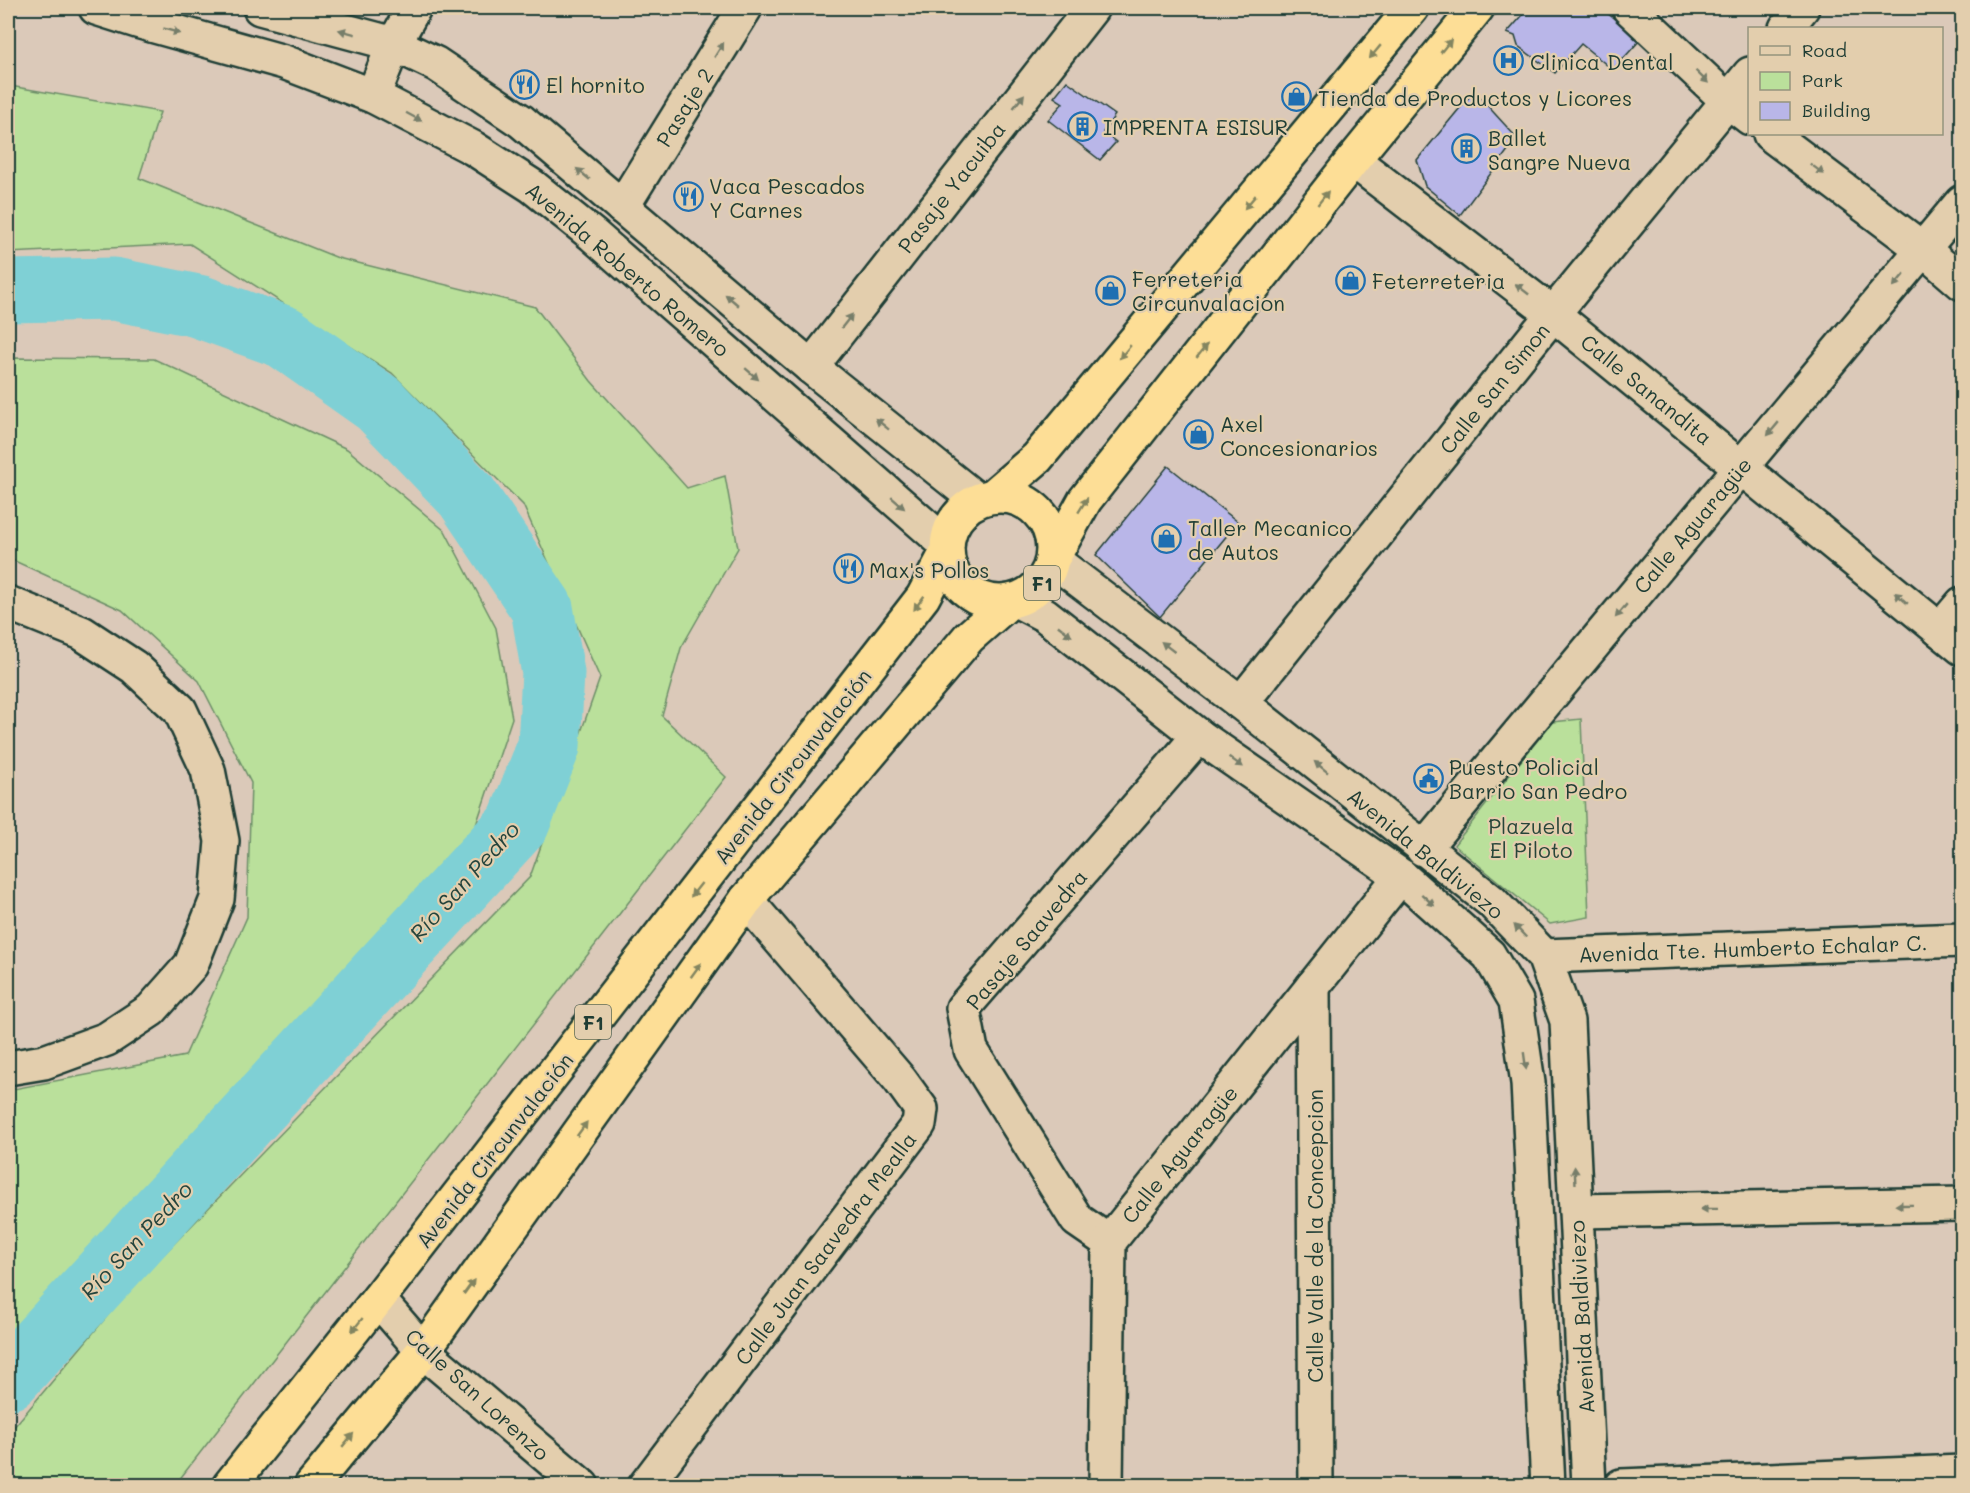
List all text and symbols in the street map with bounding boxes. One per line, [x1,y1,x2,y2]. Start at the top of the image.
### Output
one-way arrow [163,27,181,36]
one-way arrow [338,27,356,36]
legend [1748,27,1943,135]
one-way arrow [1439,38,1452,54]
text: Road [1802,38,1847,62]
one-way arrow [714,42,725,58]
one-way arrow [1369,44,1382,59]
hospital icon: Clinica Dental [1493,45,1525,77]
place label: Clinica Dental [1530,48,1674,75]
street label: Pasaje 2 [649,63,719,151]
restaurant icon: El hornito [509,68,541,100]
text: Park [1802,68,1843,92]
one-way arrow [1695,70,1710,84]
place label: El hornito [546,71,645,98]
shop icon: Tienda de Productos y Licores [1281,81,1313,113]
place label: Tienda de Productos y Licores [1318,84,1632,111]
one-way arrow [1012,94,1024,109]
text: Building [1802,98,1870,122]
building icon: IMPRENTA ESISUR [1066,110,1098,142]
one-way arrow [406,112,423,122]
place label: IMPRENTA ESISUR [1103,113,1288,140]
street label: Pasaje Yacuiba [891,116,1011,258]
place label: Ballet Sangre Nueva [1488,124,1631,175]
building icon: Ballet Sangre Nueva [1451,133,1483,165]
one-way arrow [1809,163,1825,175]
one-way arrow [576,168,591,181]
place label: Vaca Pescados Y Carnes [709,172,865,223]
street label: Avenida Roberto Romero [521,176,735,362]
restaurant icon: Vaca Pescados Y Carnes [672,181,704,213]
one-way arrow [1317,190,1330,206]
one-way arrow [1244,194,1257,209]
shop icon: Feterreteria [1335,264,1367,296]
place label: Ferreteria Circunvalacion [1132,265,1285,316]
place label: Feterreteria [1372,267,1505,294]
one-way arrow [1892,272,1905,288]
shop icon: Ferreteria Circunvalacion [1095,274,1127,306]
one-way arrow [1514,284,1529,296]
one-way arrow [725,294,740,307]
one-way arrow [840,313,853,329]
street label: Calle San Simon [1433,317,1555,459]
street label: Calle Sanandita [1576,328,1718,450]
one-way arrow [1196,343,1209,359]
one-way arrow [1119,344,1132,359]
one-way arrow [744,367,759,380]
place label: Axel Concesionarios [1220,410,1378,461]
one-way arrow [874,418,890,431]
shop icon: Axel Concesionarios [1183,419,1215,451]
one-way arrow [1766,421,1779,437]
street label: Calle Aguaragüe [1627,451,1757,599]
one-way arrow [891,496,906,510]
one-way arrow [1077,497,1088,513]
place label: Taller Mecanico de Autos [1188,514,1352,565]
shop icon: Taller Mecanico de Autos [1151,523,1183,555]
restaurant icon: Max's Pollos [832,553,864,585]
place label: Max's Pollos [869,556,990,583]
road number: F1 [1024,566,1060,600]
one-way arrow [1894,592,1909,605]
one-way arrow [913,595,925,611]
one-way arrow [1615,603,1628,618]
one-way arrow [1057,624,1073,637]
one-way arrow [1160,641,1175,653]
street label: Avenida Circunvalación [707,663,877,869]
place label: Puesto Policial Barrio San Pedro [1449,753,1627,804]
one-way arrow [1228,756,1244,768]
one-way arrow [1313,761,1329,774]
public building icon: Puesto Policial Barrio San Pedro [1412,762,1444,794]
street label: Avenida Baldiviezo [1342,782,1510,924]
park label: Plazuela El Piloto [1488,812,1574,863]
water label: Río San Pedro [403,815,525,947]
street label: Pasaje Saavedra [959,863,1093,1015]
one-way arrow [691,882,703,897]
one-way arrow [1421,893,1436,907]
one-way arrow [1513,924,1527,939]
street label: Avenida Tte. Humberto Echalar C. [1578,928,1928,968]
one-way arrow [690,963,702,979]
road number: F1 [575,1005,611,1039]
street label: Avenida Circunvalación [409,1047,579,1253]
one-way arrow [1520,1051,1529,1070]
street label: Calle Aguaragüe [1115,1079,1243,1229]
street label: Calle Valle de la Concepcion [1301,1089,1328,1383]
one-way arrow [576,1121,588,1136]
street label: Calle Juan Saavedra Mealla [728,1126,922,1370]
one-way arrow [1570,1166,1579,1185]
water label: Río San Pedro [74,1175,198,1305]
one-way arrow [1895,1201,1914,1210]
one-way arrow [1700,1204,1719,1214]
street label: Avenida Baldiviezo [1562,1220,1600,1414]
one-way arrow [463,1280,475,1296]
one-way arrow [352,1318,364,1333]
street label: Calle San Lorenzo [400,1322,556,1466]
one-way arrow [342,1433,354,1448]

